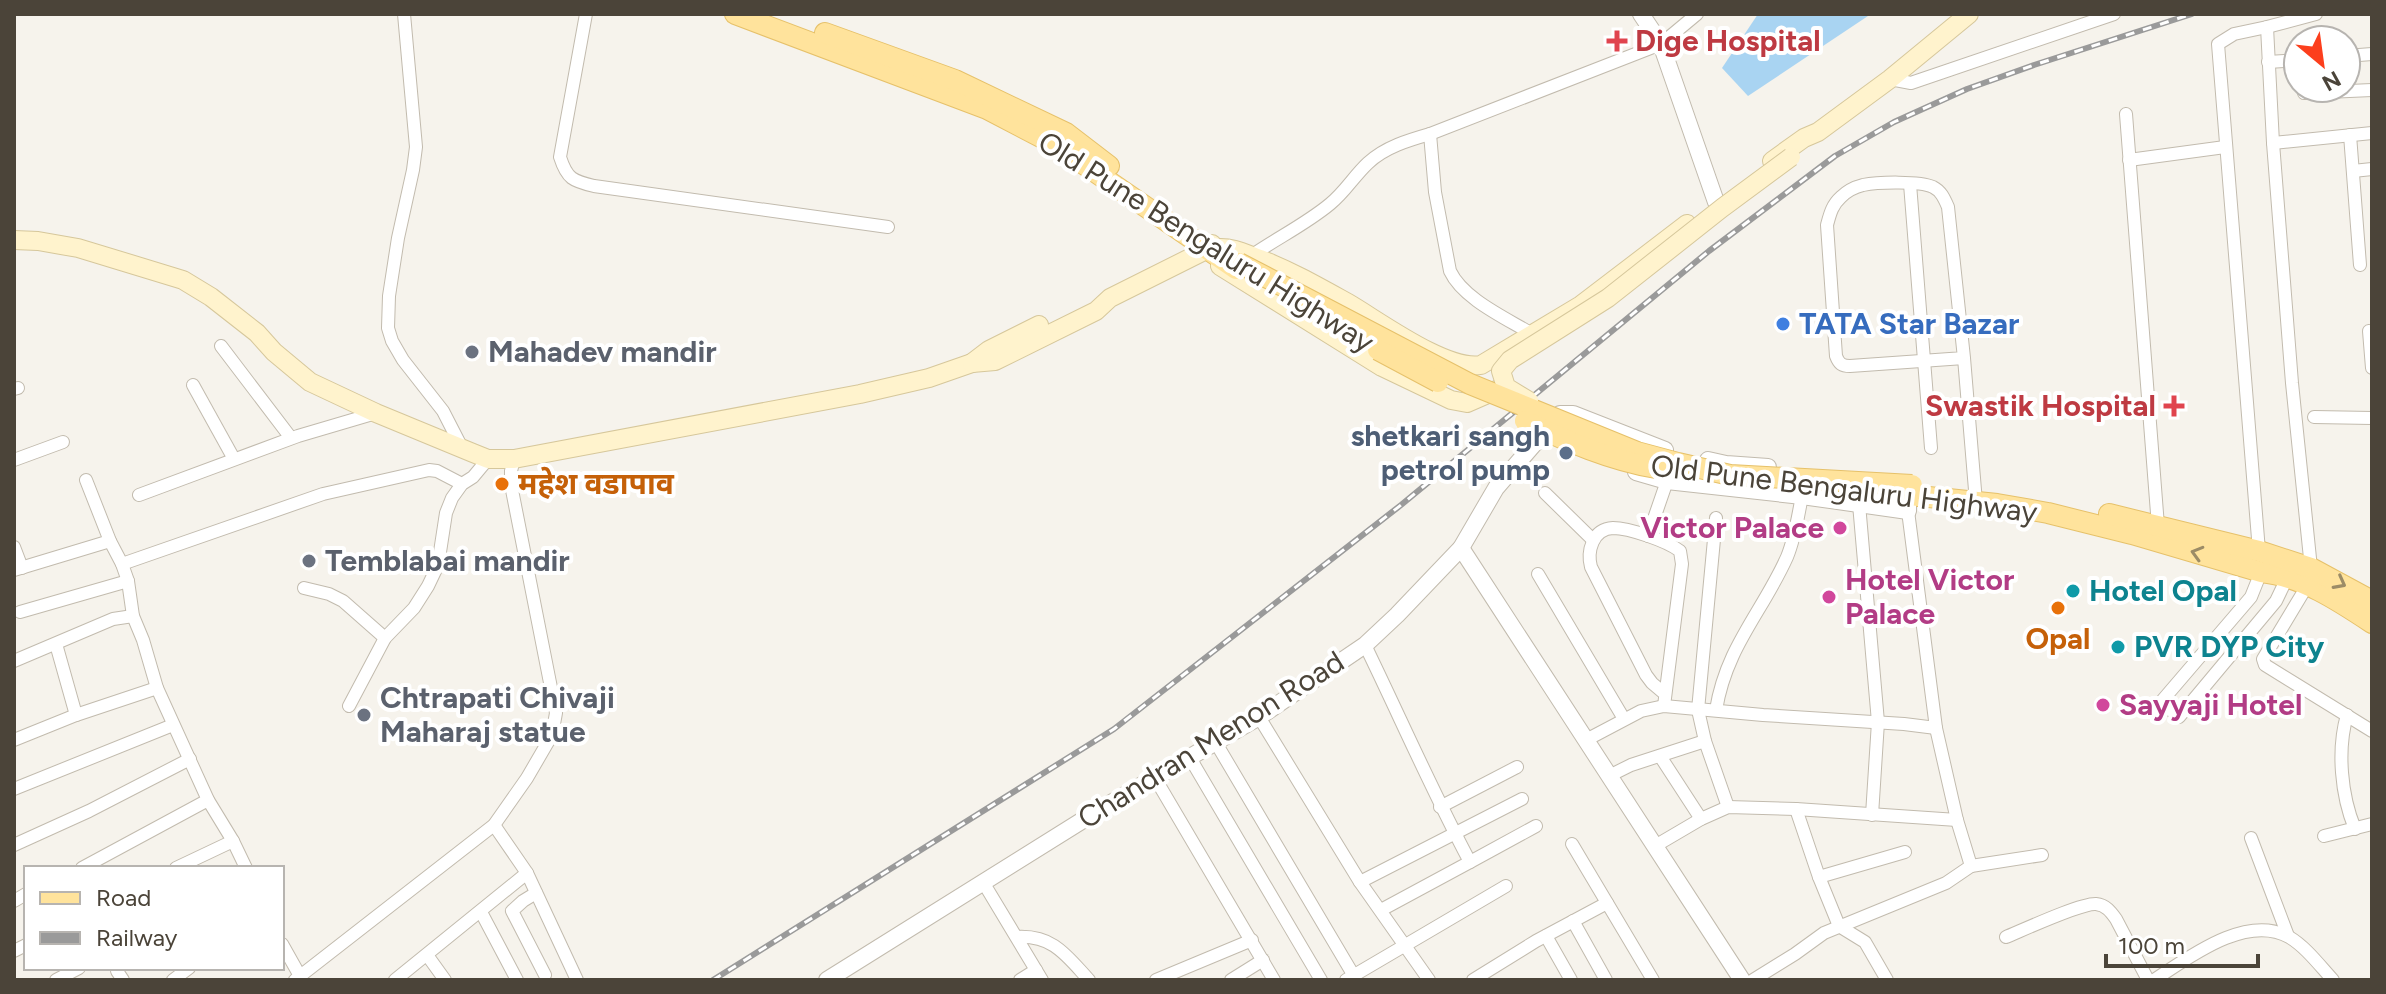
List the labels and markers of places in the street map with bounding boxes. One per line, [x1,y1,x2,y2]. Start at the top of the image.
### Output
place label: Dige Hospital [1635,22,1821,59]
marker: Dige Hospital [1606,30,1628,52]
place label: TATA Star Bazar [1799,305,2019,342]
marker: TATA Star Bazar [1774,315,1792,333]
place label: Mahadev mandir [488,333,717,370]
marker: Mahadev mandir [463,343,481,361]
place label: Swastik Hospital [1925,387,2156,424]
marker: Swastik Hospital [2163,395,2185,417]
place label: shetkari sangh petrol pump [1350,417,1550,488]
marker: shetkari sangh petrol pump [1557,444,1575,462]
place label: महेश वडापाव [518,465,675,502]
marker: महेश वडापाव [493,475,511,493]
place label: Victor Palace [1640,509,1824,546]
marker: Victor Palace [1831,519,1849,537]
place label: Temblabai mandir [325,542,570,579]
marker: Temblabai mandir [300,552,318,570]
place label: Hotel Victor Palace [1845,561,2014,632]
place label: Hotel Opal [2089,572,2237,609]
marker: Hotel Opal [2064,582,2082,600]
marker: Hotel Victor Palace [1820,588,1838,606]
marker: Opal [2049,599,2067,617]
place label: Opal [2025,620,2091,657]
place label: PVR DYP City [2134,628,2325,665]
marker: PVR DYP City [2109,638,2127,656]
place label: Chtrapati Chivaji Maharaj statue [380,679,615,750]
place label: Sayyaji Hotel [2119,686,2302,723]
marker: Sayyaji Hotel [2094,696,2112,714]
marker: Chtrapati Chivaji Maharaj statue [355,706,373,724]

